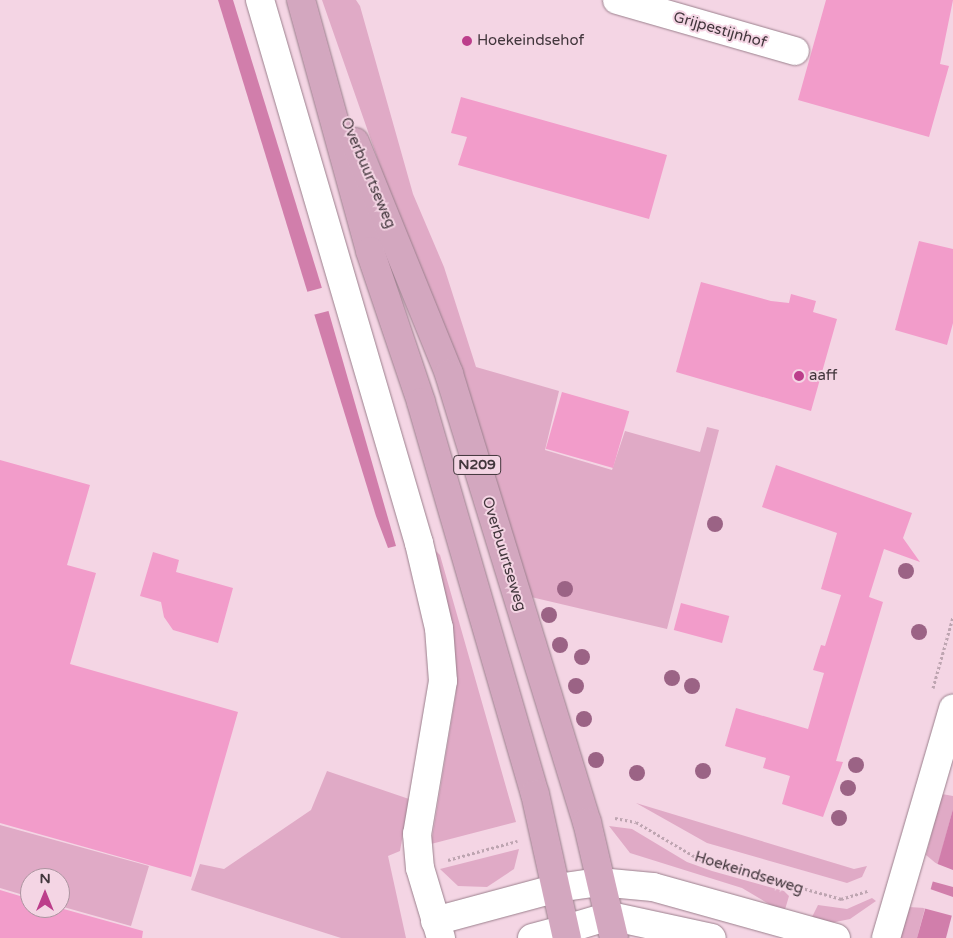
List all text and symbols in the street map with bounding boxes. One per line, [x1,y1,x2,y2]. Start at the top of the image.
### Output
street label: Grijpestijnhof [671,8,769,52]
place label: Hoekeindsehof [477,32,584,50]
marker: Hoekeindsehof [461,35,473,47]
street label: Overbuurtseweg [337,115,399,231]
place label: aaff [809,367,837,385]
marker: aaff [793,370,805,382]
road number: N209 [452,454,502,476]
street label: Overbuurtseweg [478,495,530,613]
street label: Hoekeindseweg [692,848,806,898]
north arrow [20,868,70,918]
text: N [39,870,51,887]

